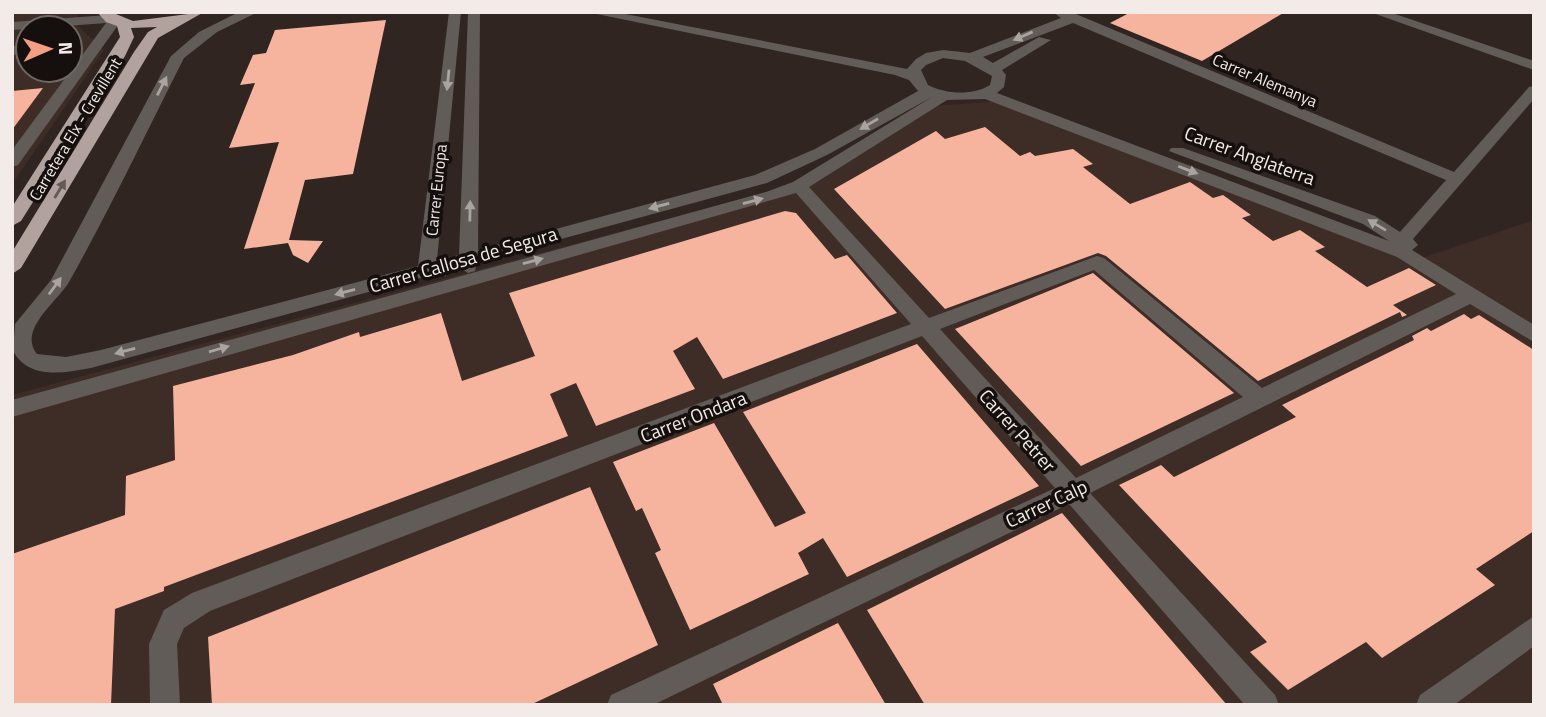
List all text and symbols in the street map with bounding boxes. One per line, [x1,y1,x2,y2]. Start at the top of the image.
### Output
north arrow [14,14,84,84]
one-way arrow [1012,31,1033,42]
text: N [52,41,81,55]
street label: Carrer Alemanya [1209,47,1321,113]
street label: Carretera Elx - Crevillent [23,53,127,205]
one-way arrow [442,69,453,91]
one-way arrow [157,76,168,96]
one-way arrow [860,117,879,130]
street label: Carrer Anglaterra [1181,118,1320,192]
street label: Carrer Europa [419,143,453,237]
one-way arrow [1177,165,1198,176]
one-way arrow [54,179,67,198]
one-way arrow [742,195,764,206]
one-way arrow [464,200,476,222]
one-way arrow [648,201,670,212]
street label: Carrer Callosa de Segura [366,218,561,300]
one-way arrow [1367,219,1386,231]
one-way arrow [523,256,544,266]
one-way arrow [48,278,63,296]
one-way arrow [334,287,356,298]
one-way arrow [208,343,230,354]
one-way arrow [114,346,136,357]
street label: Carrer Ondara [636,382,751,450]
street label: Carrer Petrer [973,382,1064,478]
street label: Carrer Calp [1000,471,1092,535]

